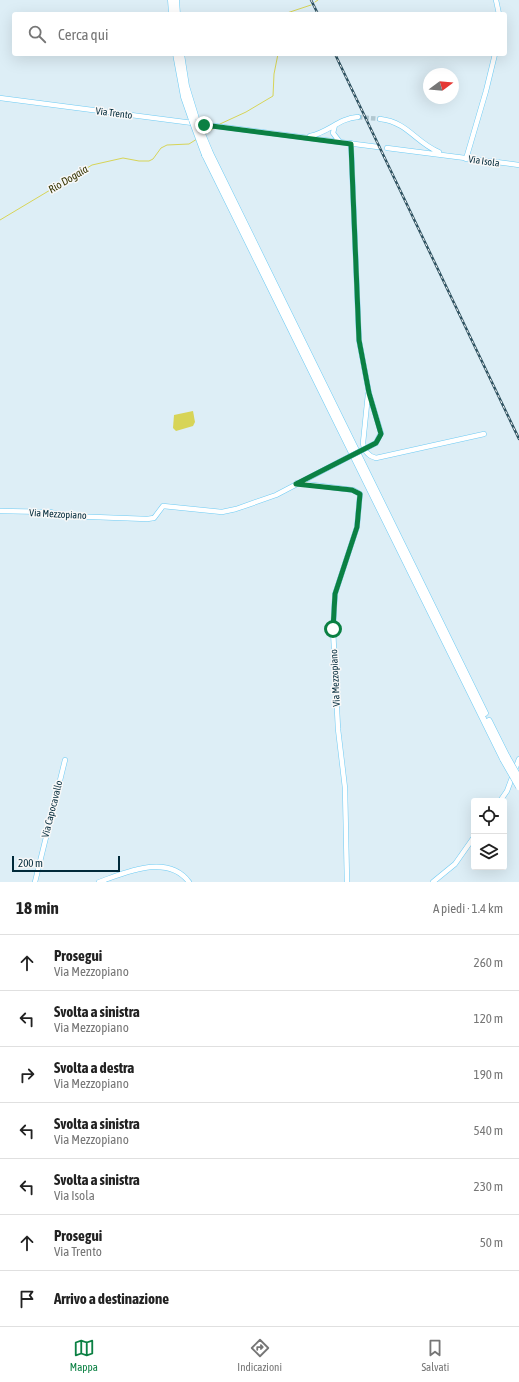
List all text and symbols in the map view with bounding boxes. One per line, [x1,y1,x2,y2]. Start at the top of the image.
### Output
search box [12,12,507,56]
icon: search [26,23,48,45]
text: Cerca qui [58,26,108,43]
north arrow [423,68,459,104]
street label: Via Trento [95,105,133,121]
route end [195,116,213,134]
street label: Via Isola [468,153,501,169]
water label: Rio Dogaia [46,163,90,195]
street label: Via Mezzopiano [29,507,87,521]
route start [324,620,342,638]
street label: Via Mezzopiano [328,649,342,707]
street label: Via Capocavallo [40,779,65,839]
map controls [471,798,507,870]
button: locate [471,798,507,834]
button: layers [471,834,507,870]
scale bar [12,854,120,873]
text: 200 m [18,857,43,869]
text: 18 min [16,898,59,918]
text: A piedi · 1.4 km [433,901,503,916]
text: Prosegui [54,947,102,964]
icon: ahead [16,952,38,974]
text: 260 m [474,955,503,970]
text: Via Mezzopiano [54,964,129,979]
text: Svolta a sinistra [54,1003,140,1020]
icon: left [16,1008,38,1030]
text: 120 m [474,1011,503,1026]
text: Via Mezzopiano [54,1020,129,1035]
text: Svolta a destra [54,1059,134,1076]
icon: right [16,1064,38,1086]
text: 190 m [474,1067,503,1082]
text: Via Mezzopiano [54,1076,129,1091]
text: Svolta a sinistra [54,1115,140,1132]
icon: left [16,1120,38,1142]
text: 540 m [474,1123,503,1138]
text: Via Mezzopiano [54,1132,129,1147]
text: Svolta a sinistra [54,1171,140,1188]
icon: left [16,1176,38,1198]
text: 230 m [474,1179,503,1194]
text: Via Isola [54,1188,95,1203]
text: Prosegui [54,1227,102,1244]
icon: ahead [16,1232,38,1254]
text: 50 m [480,1235,503,1250]
text: Via Trento [54,1244,102,1259]
icon: arrive [16,1288,38,1310]
text: Arrivo a destinazione [54,1290,169,1307]
tab: Mappa [70,1337,98,1373]
tab: Indicazioni [237,1337,282,1373]
tab: Salvati [421,1337,449,1373]

